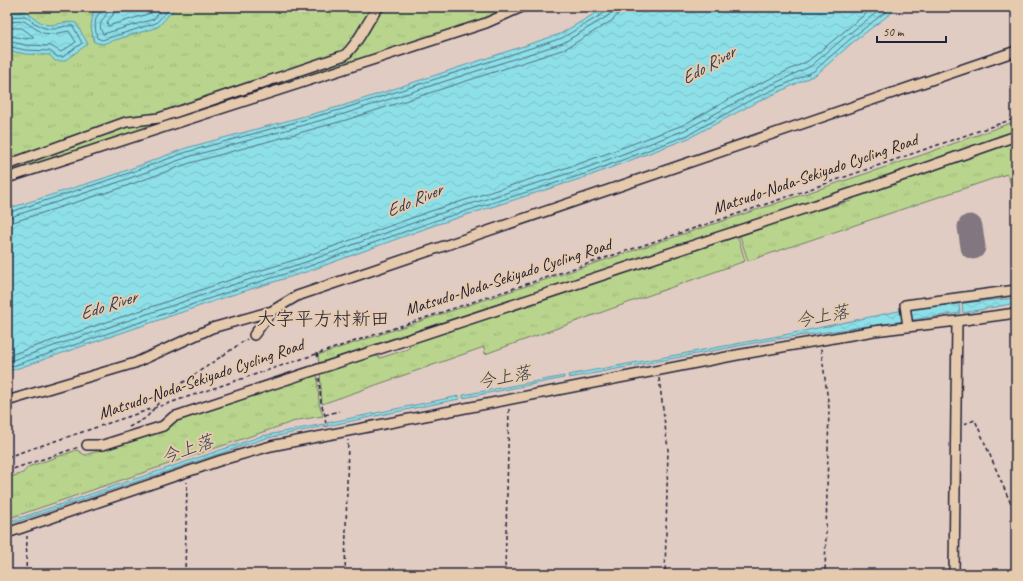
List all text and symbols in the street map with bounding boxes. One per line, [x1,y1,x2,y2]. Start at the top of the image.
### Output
scale bar [877,18,946,44]
text: 50 m [883,24,905,40]
water label: Edo River [677,39,742,89]
street label: Matsudo-Noda-Sekiyado Cycling Road [709,128,923,219]
water label: Edo River [383,177,449,222]
street label: Matsudo-Noda-Sekiyado Cycling Road [402,233,616,320]
water label: Edo River [77,284,143,325]
water label: 今上落 [793,300,853,332]
district label: 大字平方村新田 [256,307,390,331]
street label: Matsudo-Noda-Sekiyado Cycling Road [95,333,309,424]
water label: 今上落 [475,361,535,393]
water label: 今上落 [158,429,218,468]

